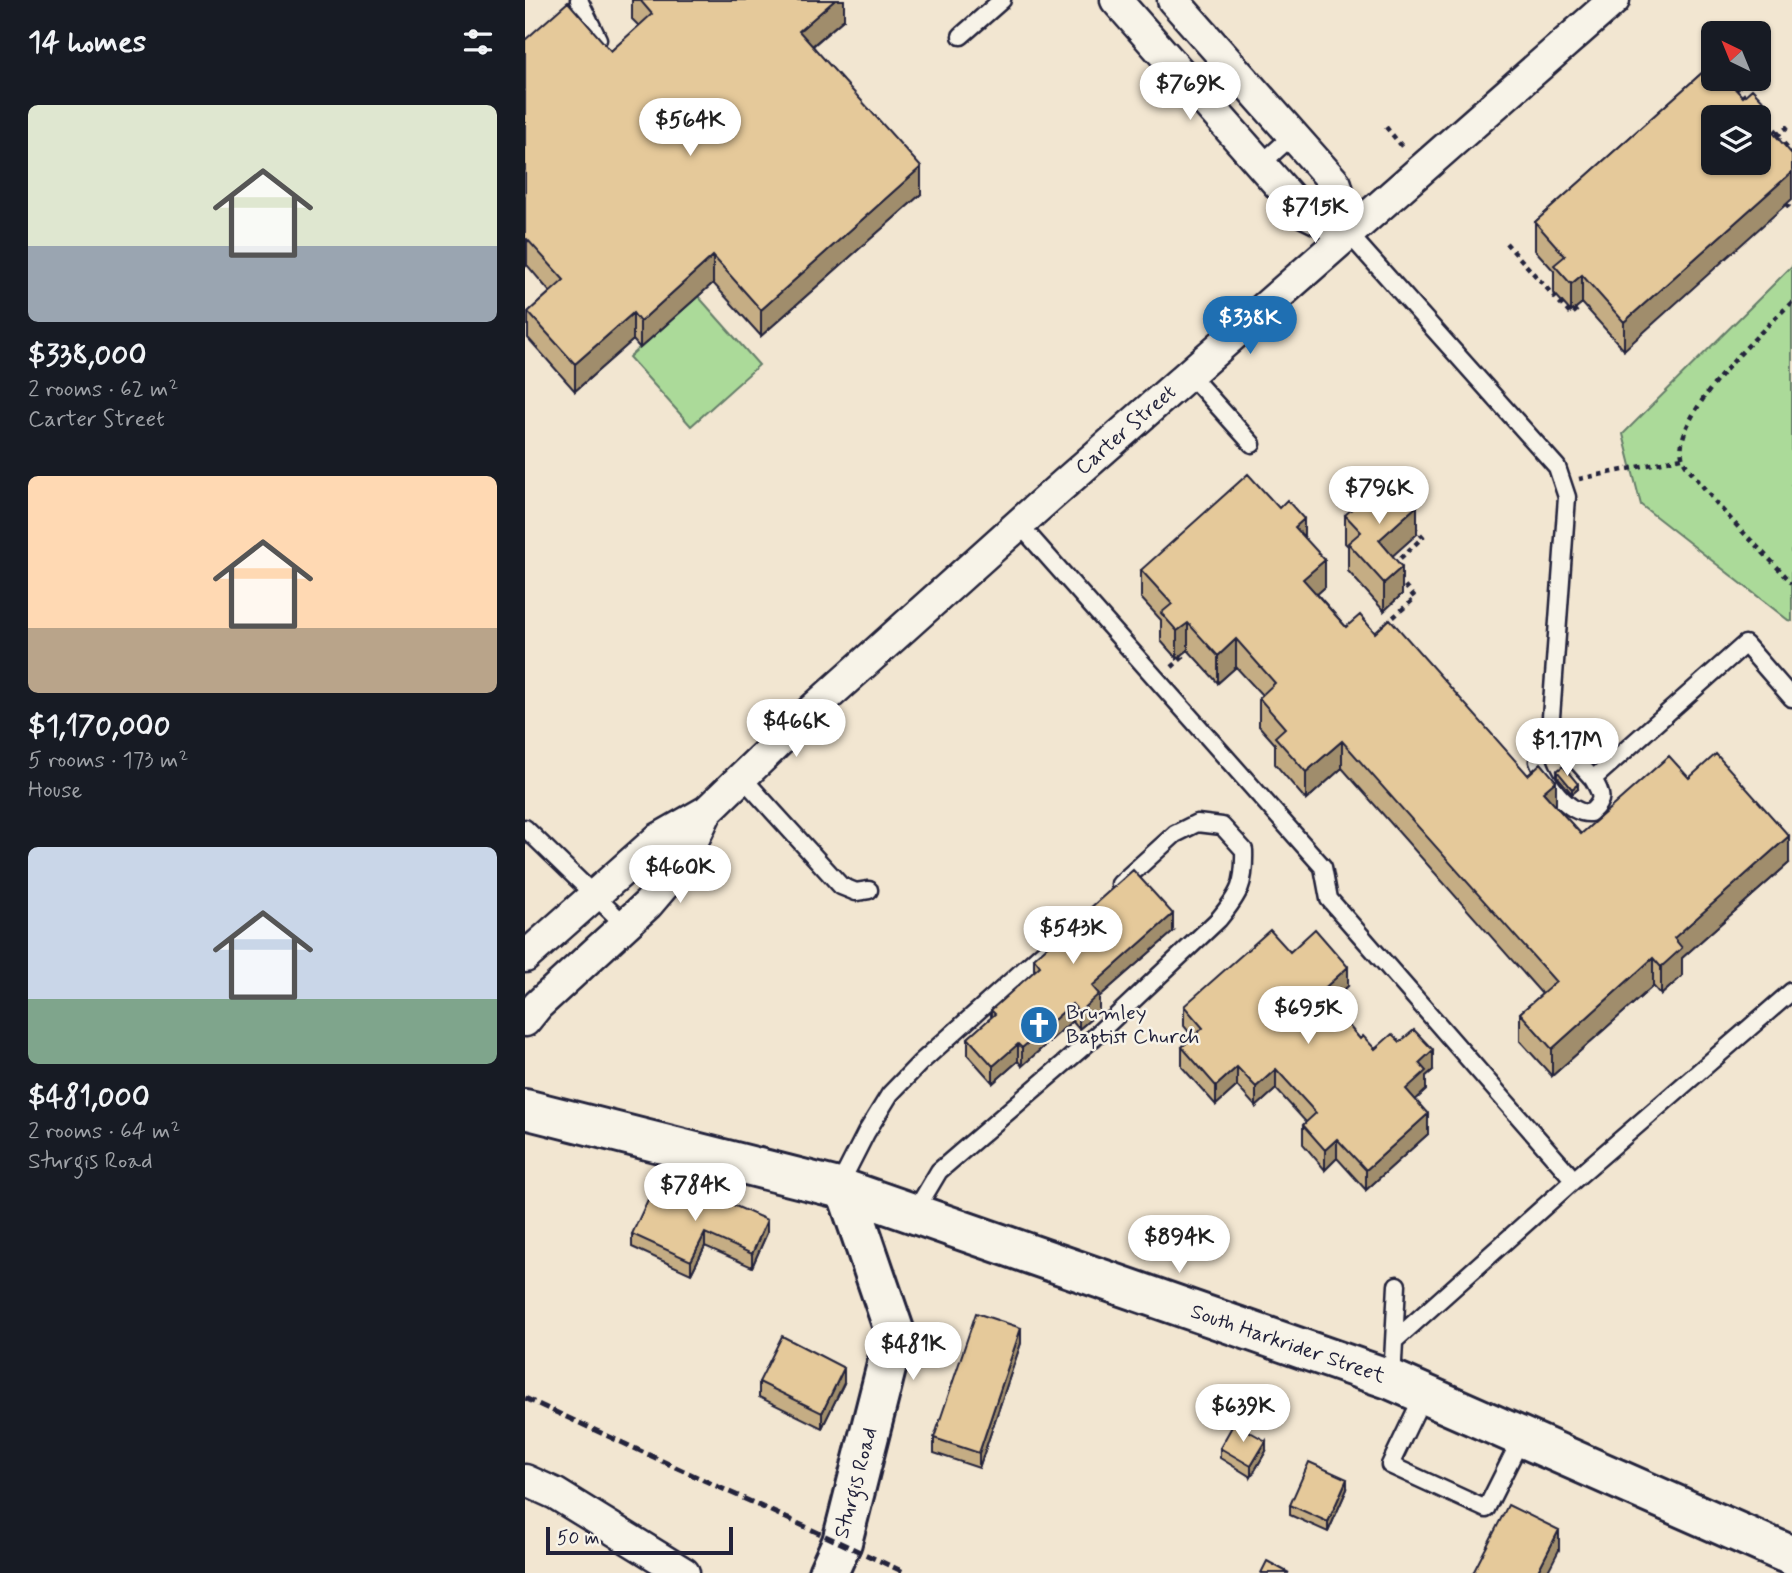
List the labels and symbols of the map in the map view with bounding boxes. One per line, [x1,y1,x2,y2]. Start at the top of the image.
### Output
north arrow [1701,21,1771,91]
pin: $769K [1141,62,1239,122]
pin: $564K [641,99,739,158]
pin: $715K [1266,186,1364,245]
pin: $338K [1201,296,1299,356]
street label: Carter Street [1070,378,1182,482]
pin: $796K [1330,466,1428,526]
pin: $466K [747,700,845,759]
pin: $1.17M [1510,718,1624,778]
pin: $460K [631,846,729,905]
pin: $543K [1024,906,1122,966]
pin: $695K [1259,986,1357,1046]
place label: Brumley Baptist Church [1066,999,1199,1051]
church icon: Brumley Baptist Church [1018,1004,1060,1046]
pin: $784K [646,1164,744,1223]
pin: $894K [1130,1216,1228,1275]
street label: South Harkrider Street [1187,1298,1390,1391]
pin: $481K [864,1322,962,1382]
pin: $639K [1194,1384,1292,1444]
street label: Sturgis Road [828,1424,886,1542]
scale bar [546,1524,733,1556]

